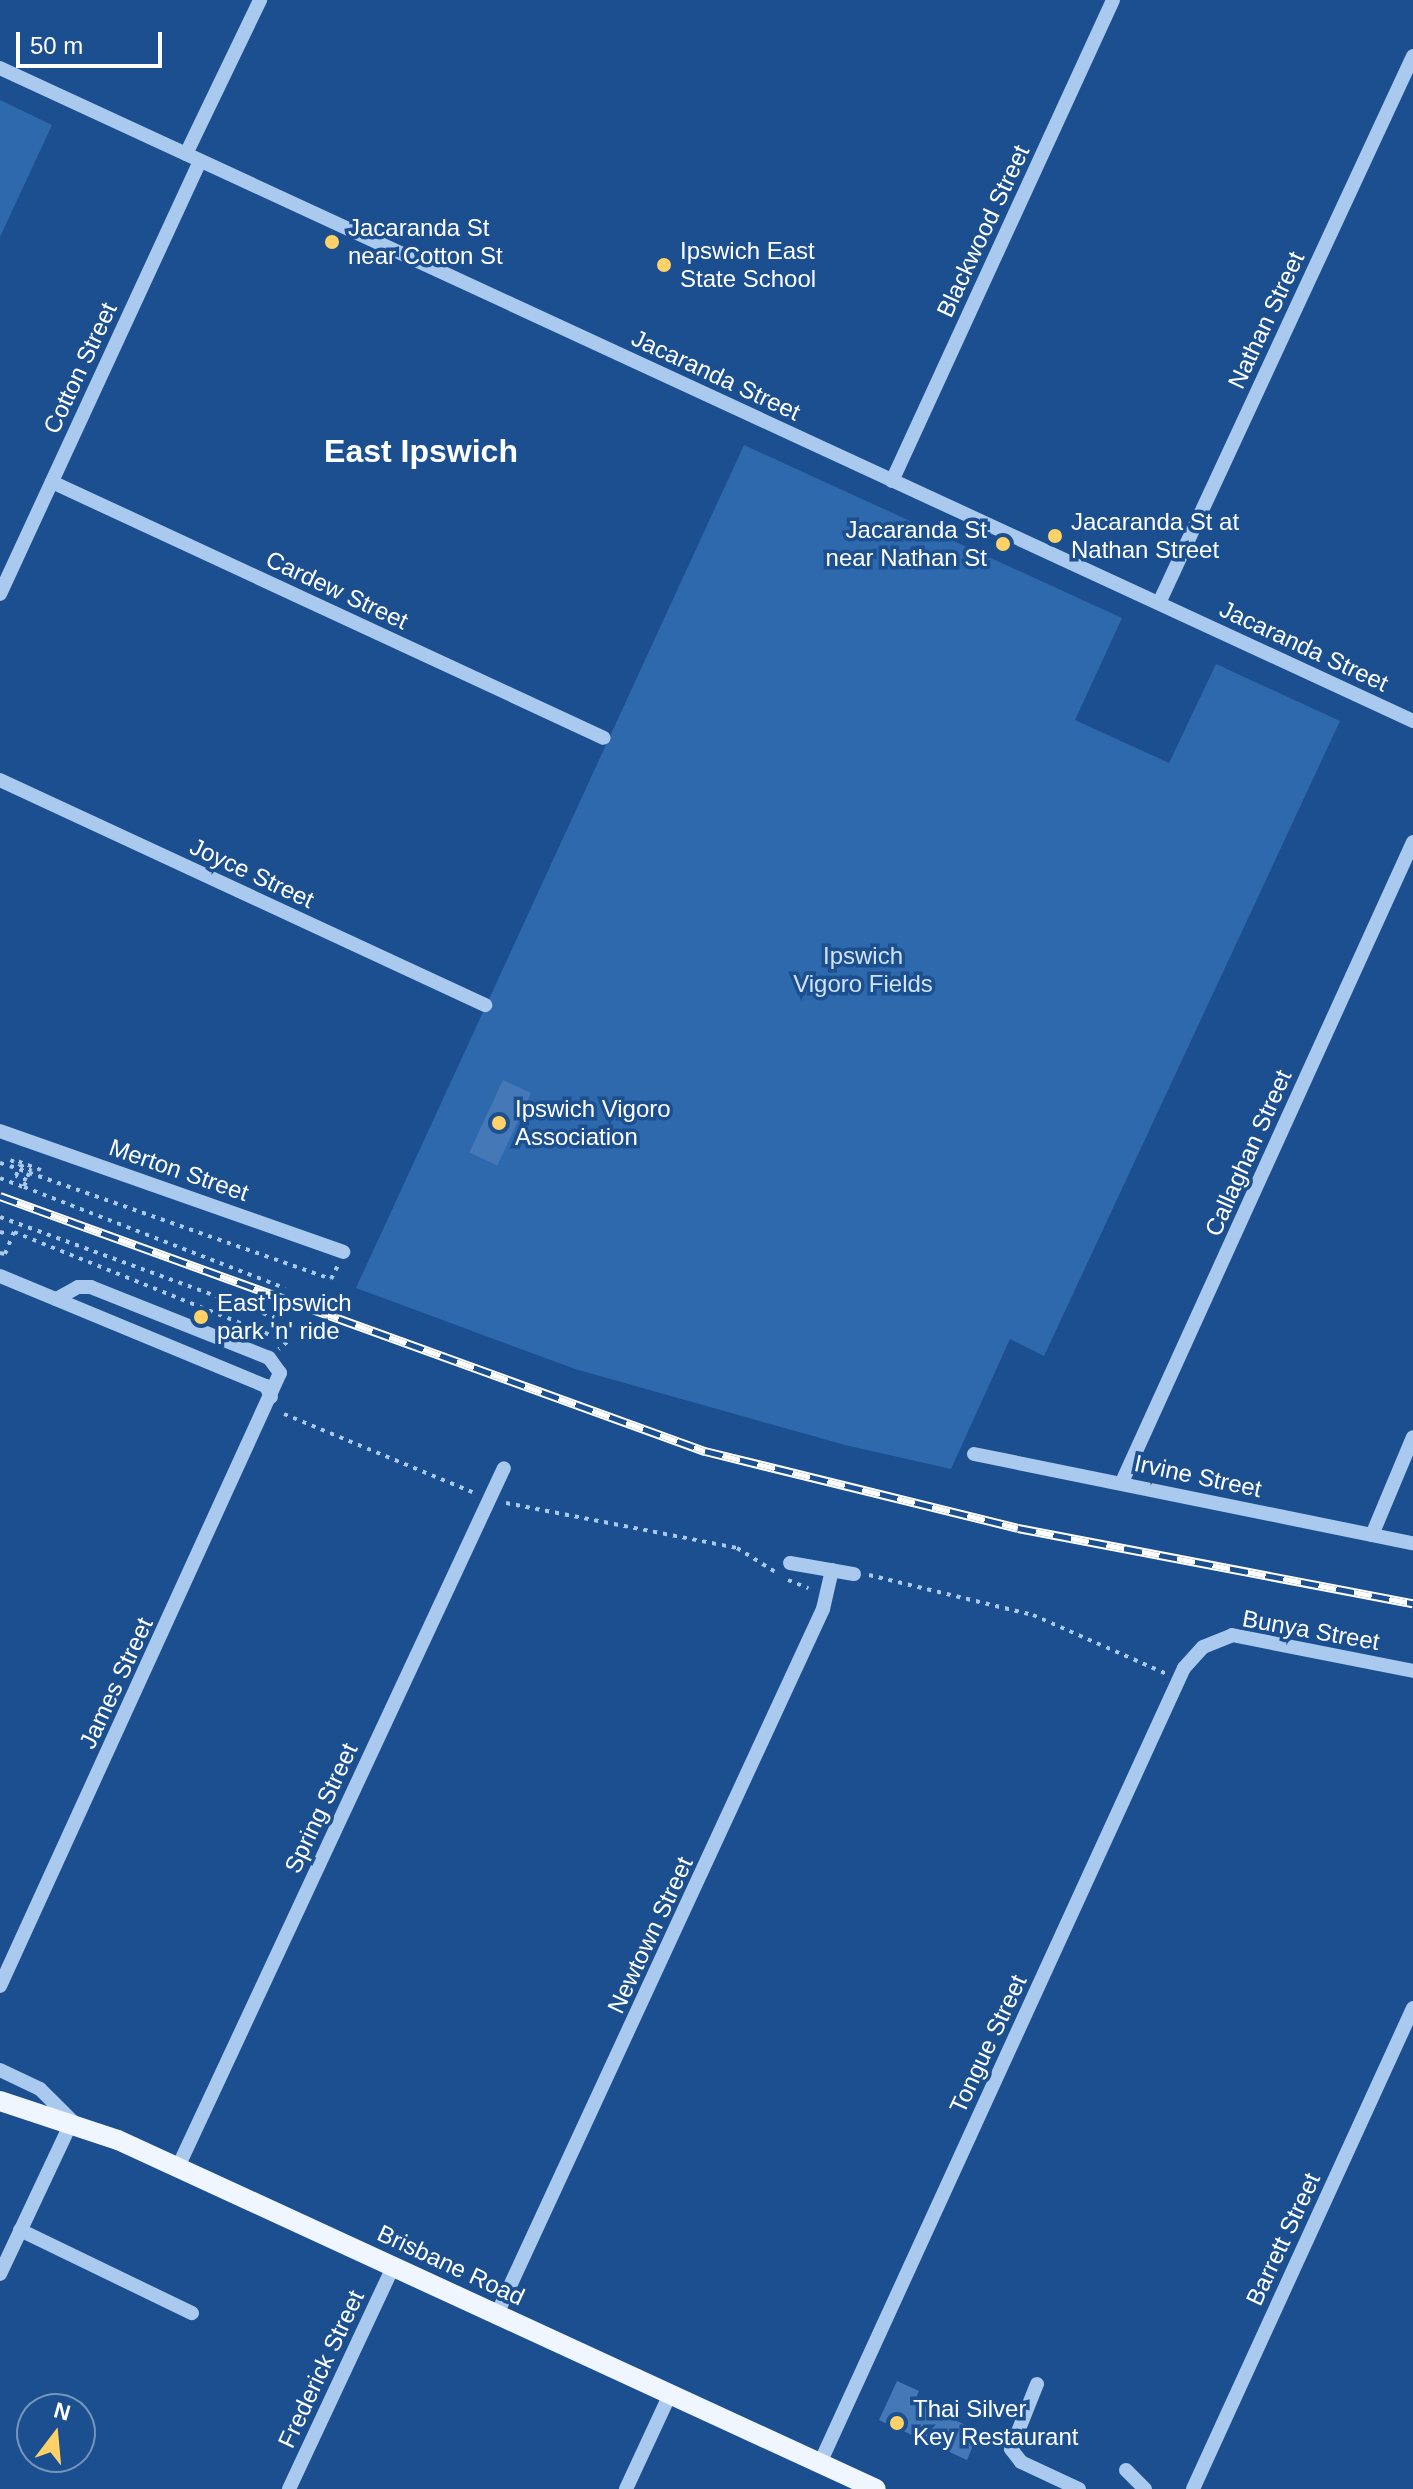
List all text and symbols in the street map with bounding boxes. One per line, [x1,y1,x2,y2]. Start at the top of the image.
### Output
scale bar [20,16,166,66]
text: 50 m [30,32,83,59]
street label: Blackwood Street [930,140,1036,322]
place label: Jacaranda St near Cotton St [348,214,503,270]
marker: Jacaranda St near Cotton St [323,233,341,251]
place label: Ipswich East State School [680,237,816,293]
street label: Nathan Street [1222,247,1310,393]
marker: Ipswich East State School [655,256,673,274]
street label: Cotton Street [37,298,123,438]
street label: Jacaranda Street [627,323,805,427]
district label: East Ipswich [324,432,518,470]
place label: Jacaranda St at Nathan Street [1071,508,1239,564]
place label: Jacaranda St near Nathan St [826,516,987,572]
marker: Jacaranda St at Nathan Street [1046,527,1064,545]
marker: Jacaranda St near Nathan St [994,535,1012,553]
street label: Cardew Street [261,545,413,635]
street label: Jacaranda Street [1215,594,1393,698]
street label: Joyce Street [185,832,319,914]
park label: Ipswich Vigoro Fields [793,942,933,998]
street label: Callaghan Street [1198,1065,1298,1241]
place label: Ipswich Vigoro Association [515,1095,671,1151]
marker: Ipswich Vigoro Association [490,1114,508,1132]
street label: Merton Street [106,1133,252,1207]
place label: East Ipswich park 'n' ride [217,1289,352,1345]
marker: East Ipswich park 'n' ride [192,1308,210,1326]
street label: Irvine Street [1132,1448,1264,1504]
street label: Bunya Street [1240,1604,1382,1656]
street label: James Street [73,1613,159,1753]
street label: Spring Street [278,1738,364,1878]
street label: Newtown Street [601,1852,699,2018]
street label: Tongue Street [943,1970,1033,2118]
street label: Barrett Street [1240,2168,1326,2310]
street label: Brisbane Road [373,2218,529,2312]
street label: Frederick Street [272,2286,370,2452]
north arrow [16,2393,96,2473]
place label: Thai Silver Key Restaurant [913,2395,1078,2451]
text: N [51,2397,73,2426]
marker: Thai Silver Key Restaurant [888,2414,906,2432]

